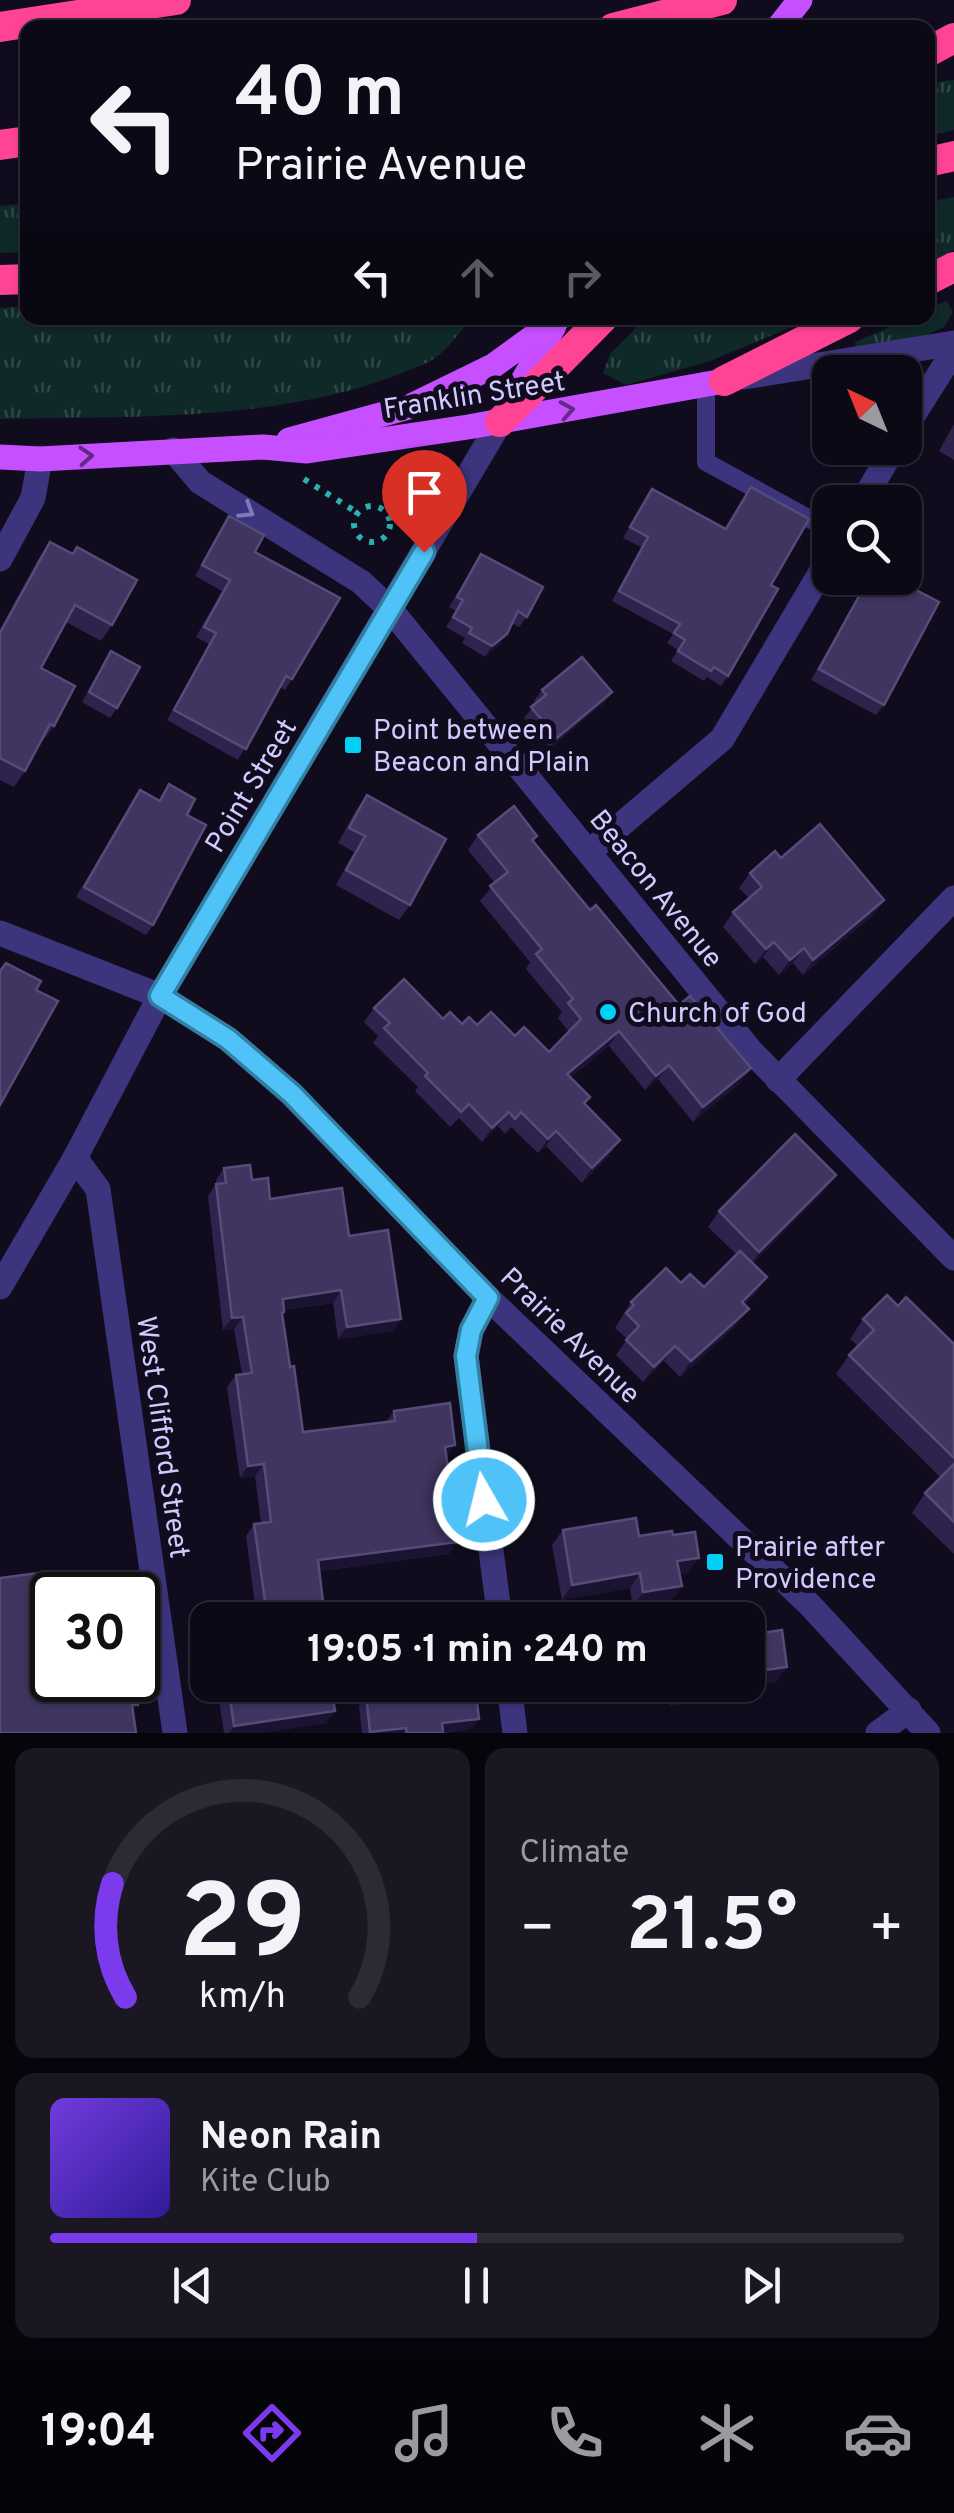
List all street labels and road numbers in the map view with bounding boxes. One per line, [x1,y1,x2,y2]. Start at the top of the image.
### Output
street label: Franklin Street [381,365,568,429]
street label: Point Street [198,713,307,860]
street label: Beacon Avenue [580,803,729,976]
street label: Prairie Avenue [491,1261,647,1413]
street label: West Clifford Street [126,1314,196,1561]

